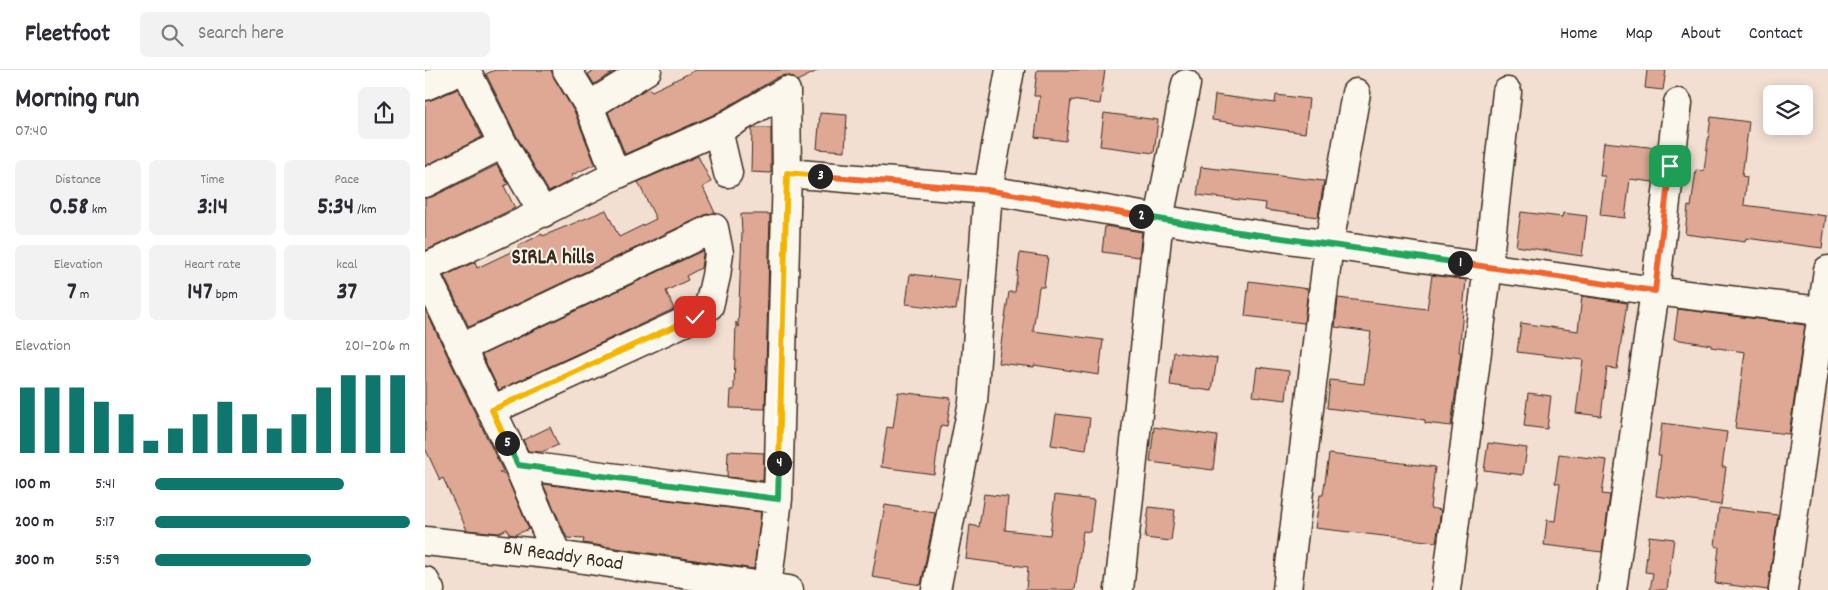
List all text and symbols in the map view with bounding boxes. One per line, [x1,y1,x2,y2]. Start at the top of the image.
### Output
search box [140,12,490,57]
text: Fleetfoot [25,18,110,52]
icon: search [158,21,186,49]
text: Search here [198,21,284,48]
text: Home [1560,22,1597,47]
text: Map [1625,22,1653,47]
text: About [1681,22,1721,47]
text: Contact [1749,22,1803,47]
text: Morning run [15,81,139,121]
map controls [1763,85,1813,135]
button: layers [1763,85,1813,135]
button: share [358,87,410,139]
text: 07:40 [15,120,48,143]
pin [1649,145,1691,187]
icon: arrive [1656,152,1684,180]
pin: 3 [807,164,833,188]
text: 3 [817,166,824,186]
text: Distance [55,170,101,190]
text: Time [201,170,224,190]
text: Pace [334,170,359,190]
text: 0.58 [49,190,89,226]
text: 3:14 [197,190,228,226]
text: 5:34 [317,190,354,226]
text: km [89,200,107,220]
text: /km [354,200,377,220]
pin: 2 [1129,204,1153,228]
text: 2 [1138,206,1145,226]
district label: SIRLA hills [511,244,595,274]
pin: 1 [1447,250,1473,276]
text: 1 [1459,253,1462,273]
text: Elevation [54,255,103,275]
text: Heart rate [184,255,241,275]
text: kcal [336,255,357,275]
text: 7 [67,275,77,311]
text: 147 [187,275,213,311]
text: 37 [336,275,357,311]
text: m [77,285,89,305]
text: bpm [213,285,238,305]
pin [674,296,716,338]
icon: check [681,303,709,331]
text: Elevation [15,335,71,358]
text: 201–206 m [345,335,410,358]
pin: 5 [495,430,519,456]
text: 5 [504,433,511,453]
pin: 4 [767,450,791,476]
text: 4 [777,453,782,473]
text: 100 m [15,473,51,496]
text: 5:41 [95,473,115,496]
text: 200 m [15,511,54,534]
text: 5:17 [95,511,115,534]
street label: BN Readdy Road [501,535,625,579]
text: 300 m [15,549,54,572]
text: 5:59 [95,549,120,572]

